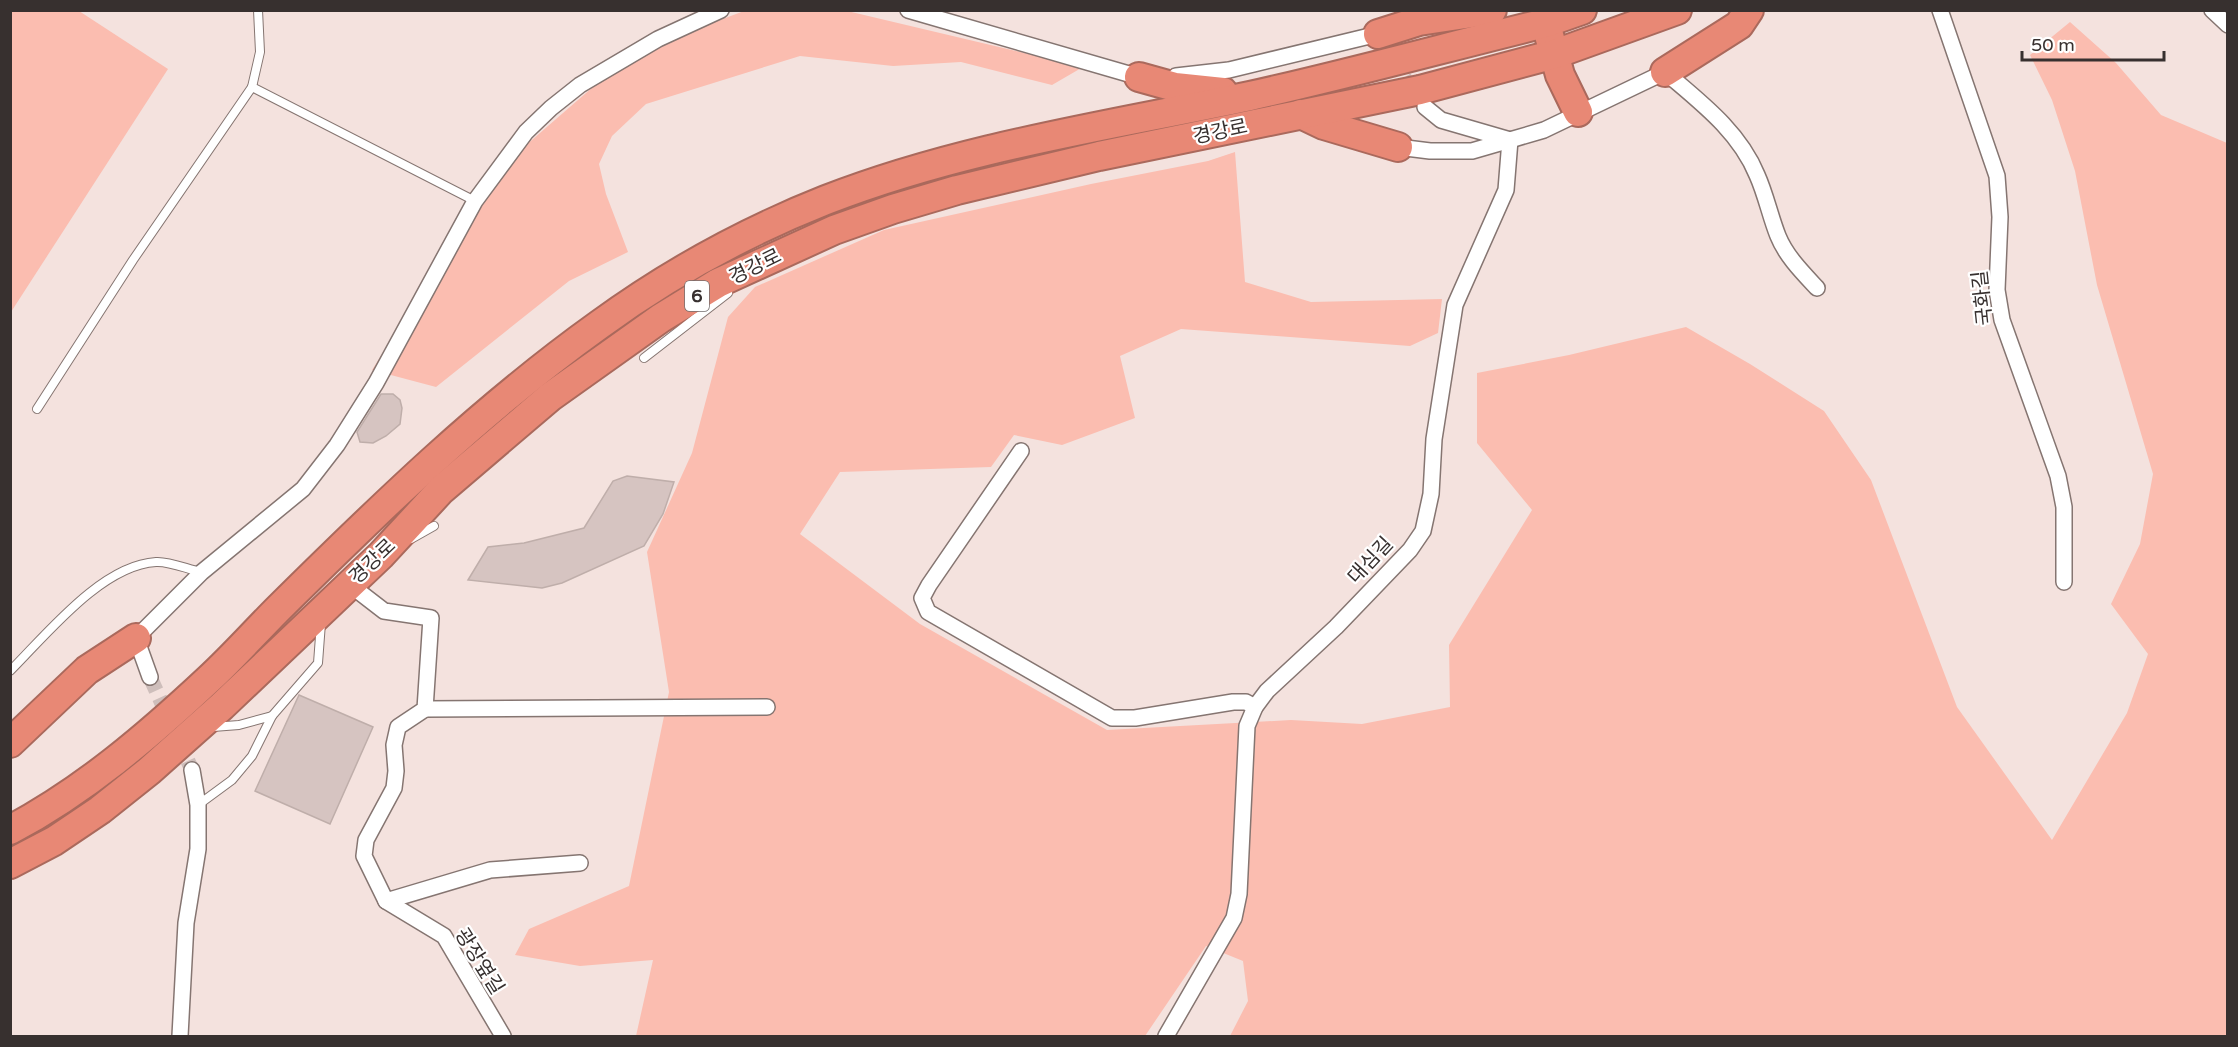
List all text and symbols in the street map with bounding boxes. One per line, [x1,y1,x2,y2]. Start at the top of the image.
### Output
scale bar [2022,24,2164,62]
text: 50 m [2031,34,2075,56]
street label: 경강로 [1191,115,1250,149]
street label: 경강로 [725,244,786,290]
street label: 국화길 [1968,269,1998,327]
road number: 6 [685,281,709,311]
street label: 대심길 [1343,532,1398,589]
street label: 경강로 [345,534,401,590]
street label: 광장옆길 [449,924,509,999]

